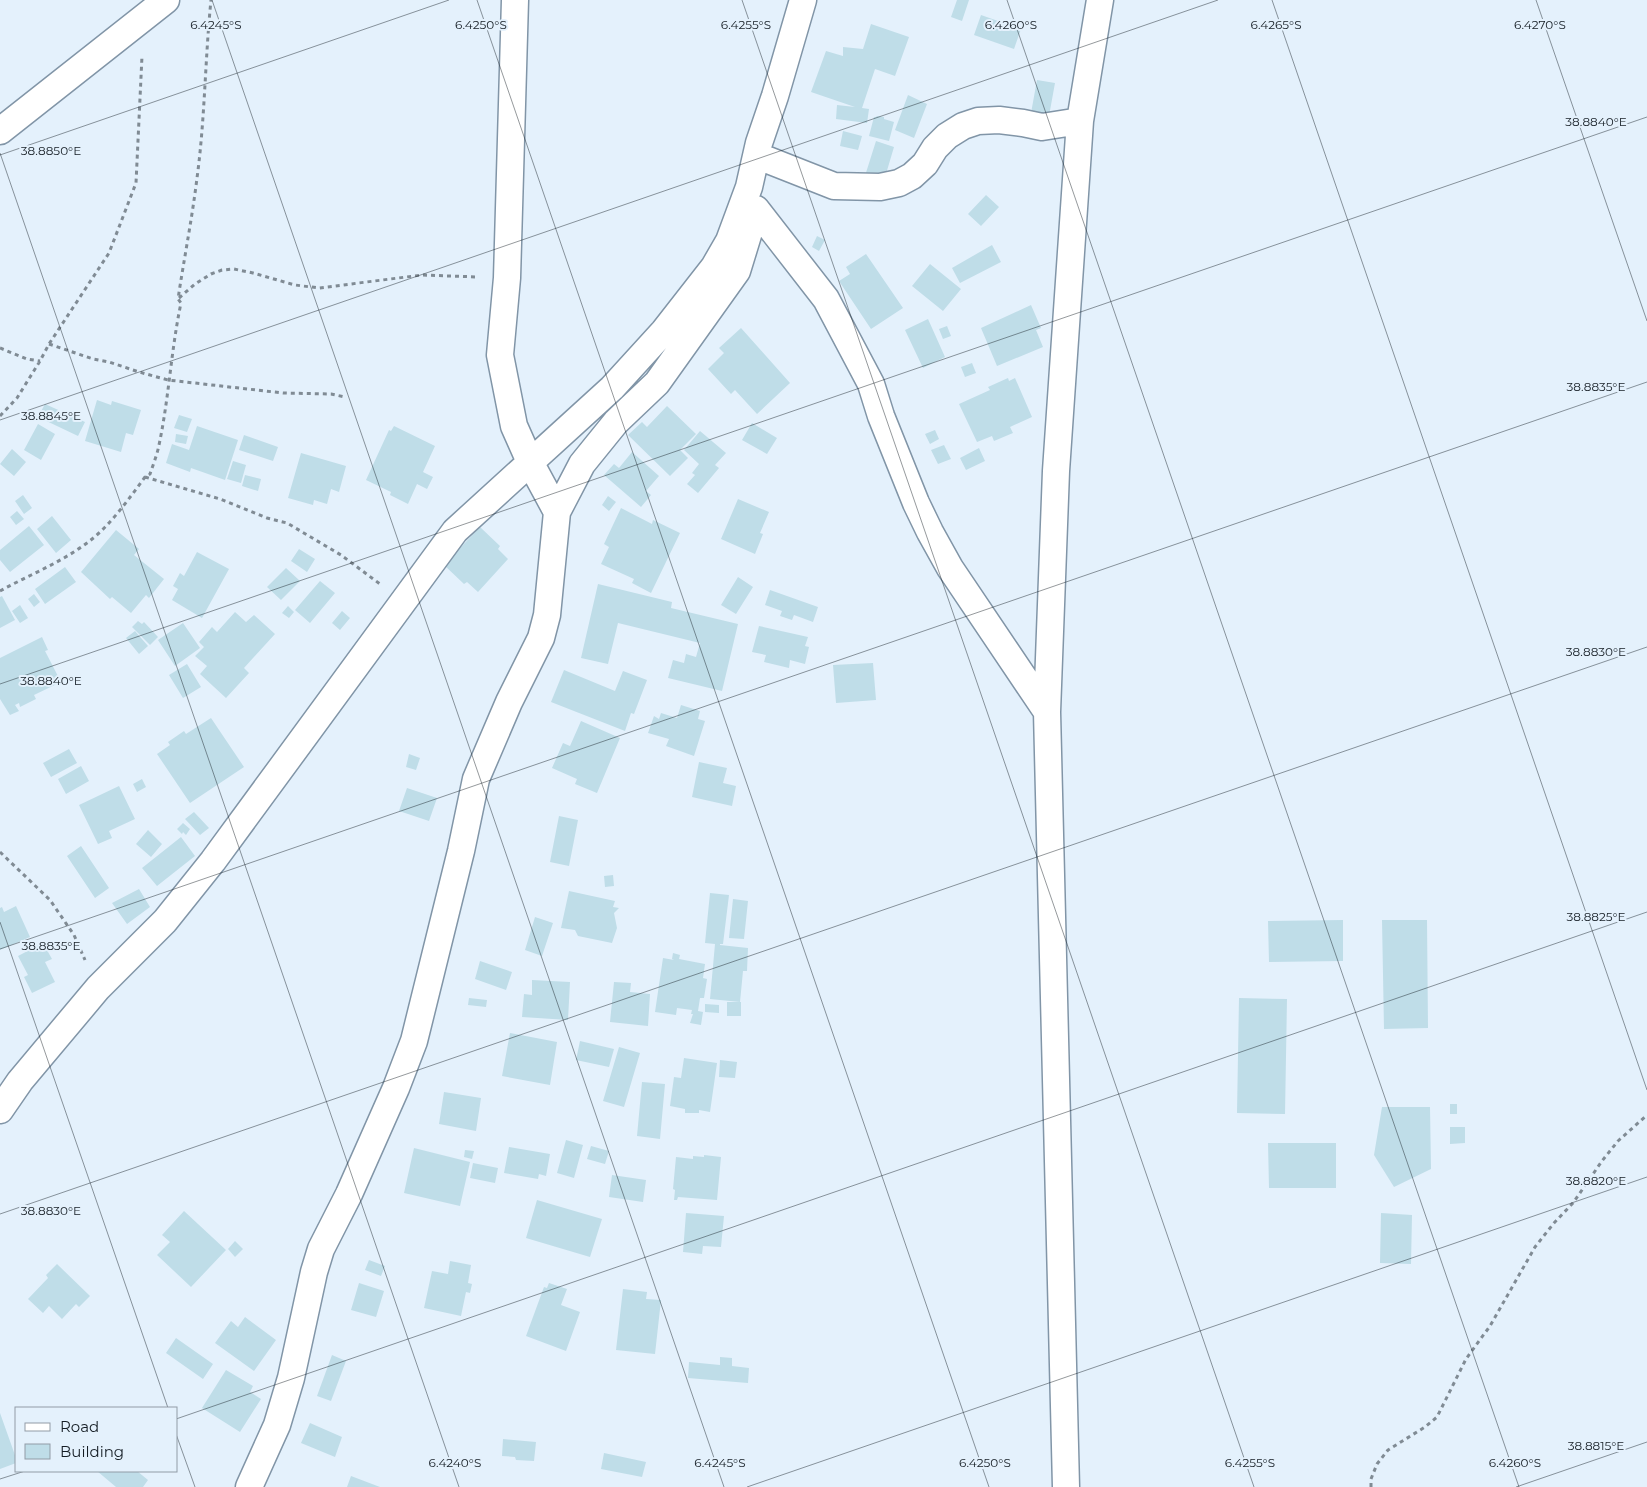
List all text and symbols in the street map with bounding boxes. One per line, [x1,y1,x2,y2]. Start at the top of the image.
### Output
text: 6.4245°S [190,17,242,32]
text: 6.4250°S [455,17,507,32]
text: 6.4255°S [721,17,771,32]
text: 6.4260°S [985,17,1037,32]
text: 6.4265°S [1250,17,1302,32]
text: 6.4270°S [1514,17,1566,32]
text: 38.8840°E [1565,114,1627,129]
text: 38.8850°E [21,143,81,158]
text: 38.8835°E [1567,379,1625,394]
text: 38.8845°E [21,408,81,423]
text: 38.8830°E [1566,644,1626,659]
text: 38.8840°E [20,673,82,688]
text: 38.8825°E [1566,909,1626,924]
text: 38.8835°E [22,938,80,953]
text: 38.8820°E [1566,1173,1626,1188]
text: 38.8830°E [21,1203,81,1218]
legend [15,1407,178,1472]
text: Road [60,1417,99,1436]
text: 38.8815°E [1568,1438,1624,1453]
text: Building [60,1442,124,1461]
text: 6.4240°S [429,1455,481,1470]
text: 6.4245°S [694,1455,746,1470]
text: 6.4250°S [959,1455,1011,1470]
text: 6.4255°S [1225,1455,1275,1470]
text: 6.4260°S [1489,1455,1541,1470]

